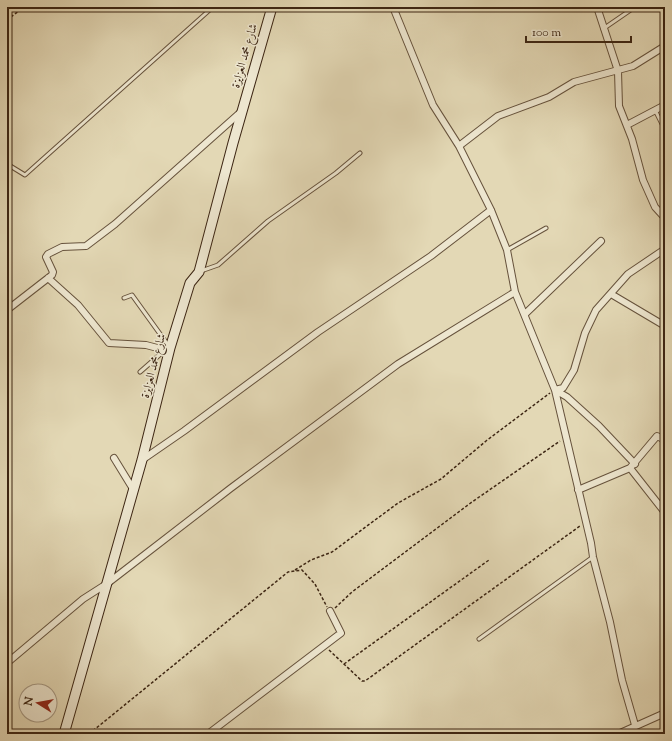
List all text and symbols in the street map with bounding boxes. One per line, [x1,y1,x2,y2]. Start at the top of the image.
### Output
scale bar [526,18,631,44]
street label: شارع محمد العزايزة [227,21,264,91]
text: 100 m [532,24,561,42]
street label: شارع محمد العزايزة [137,331,172,401]
north arrow [18,683,58,723]
text: N [20,695,38,708]

